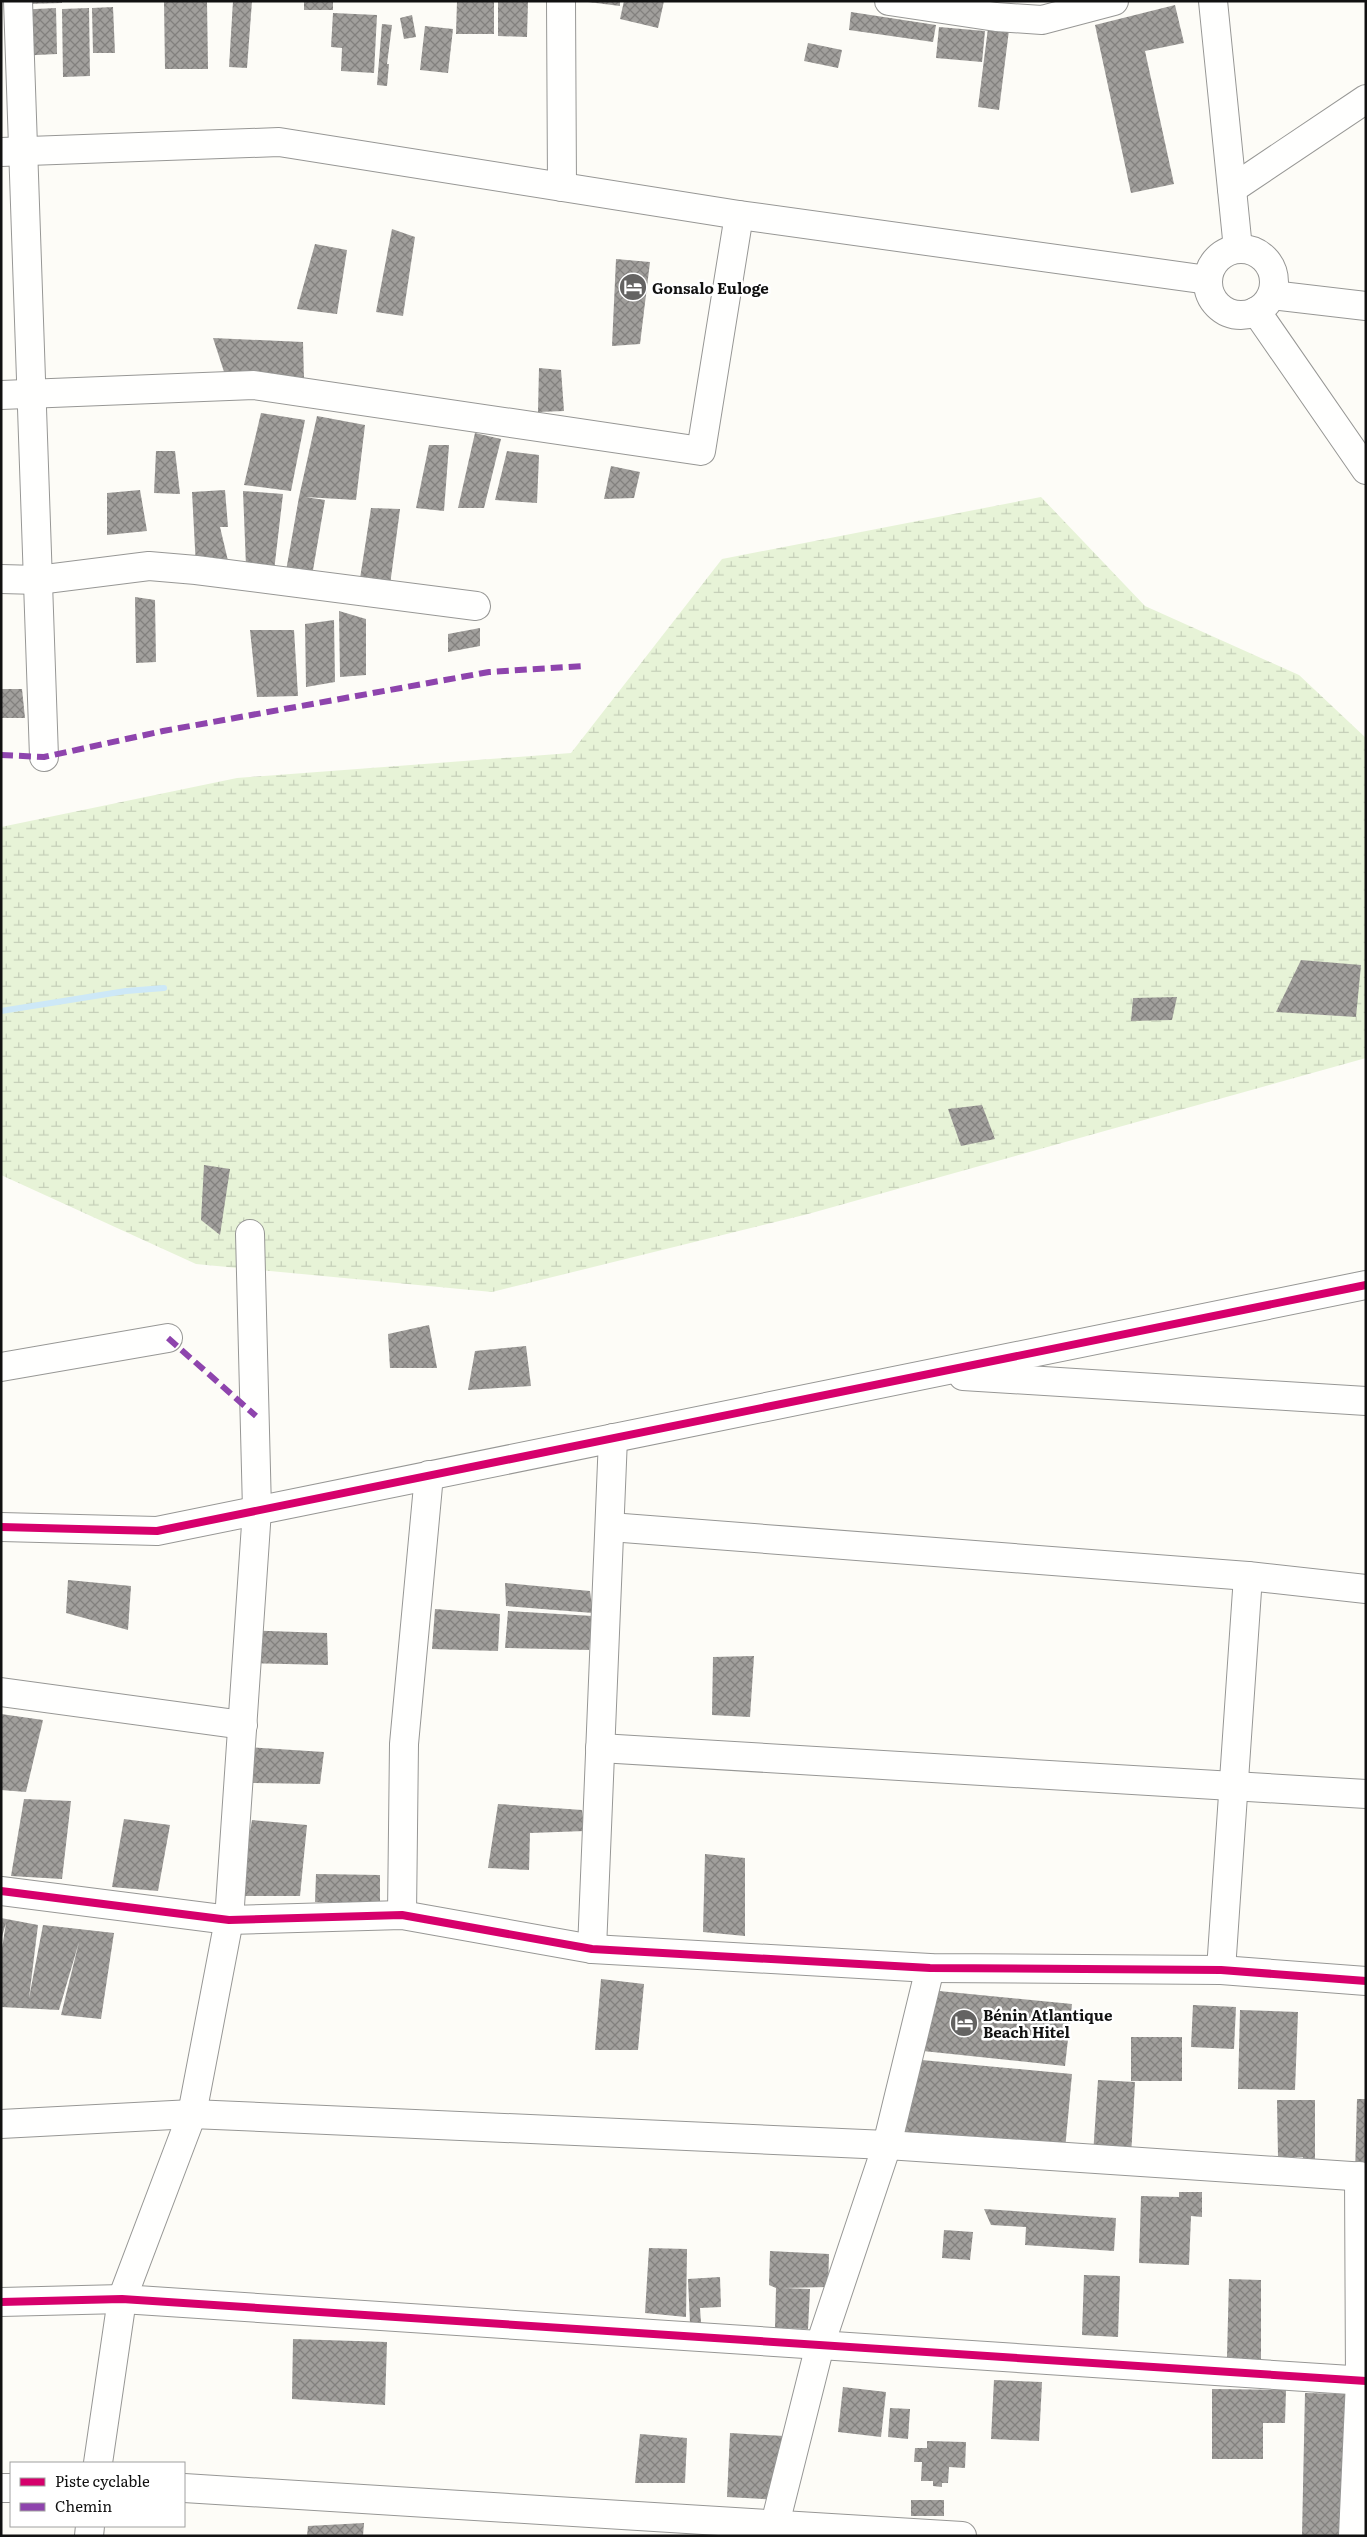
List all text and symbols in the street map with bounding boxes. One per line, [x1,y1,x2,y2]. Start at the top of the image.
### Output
hotel icon: Gonsalo Euloge [618,272,648,302]
place label: Gonsalo Euloge [652,276,769,299]
place label: Bénin Atlantique Beach Hitel [983,2003,1113,2043]
hotel icon: Bénin Atlantique Beach Hitel [949,2008,979,2038]
legend [10,2462,185,2527]
text: Piste cyclable [55,2469,150,2492]
text: Chemin [55,2494,112,2517]

